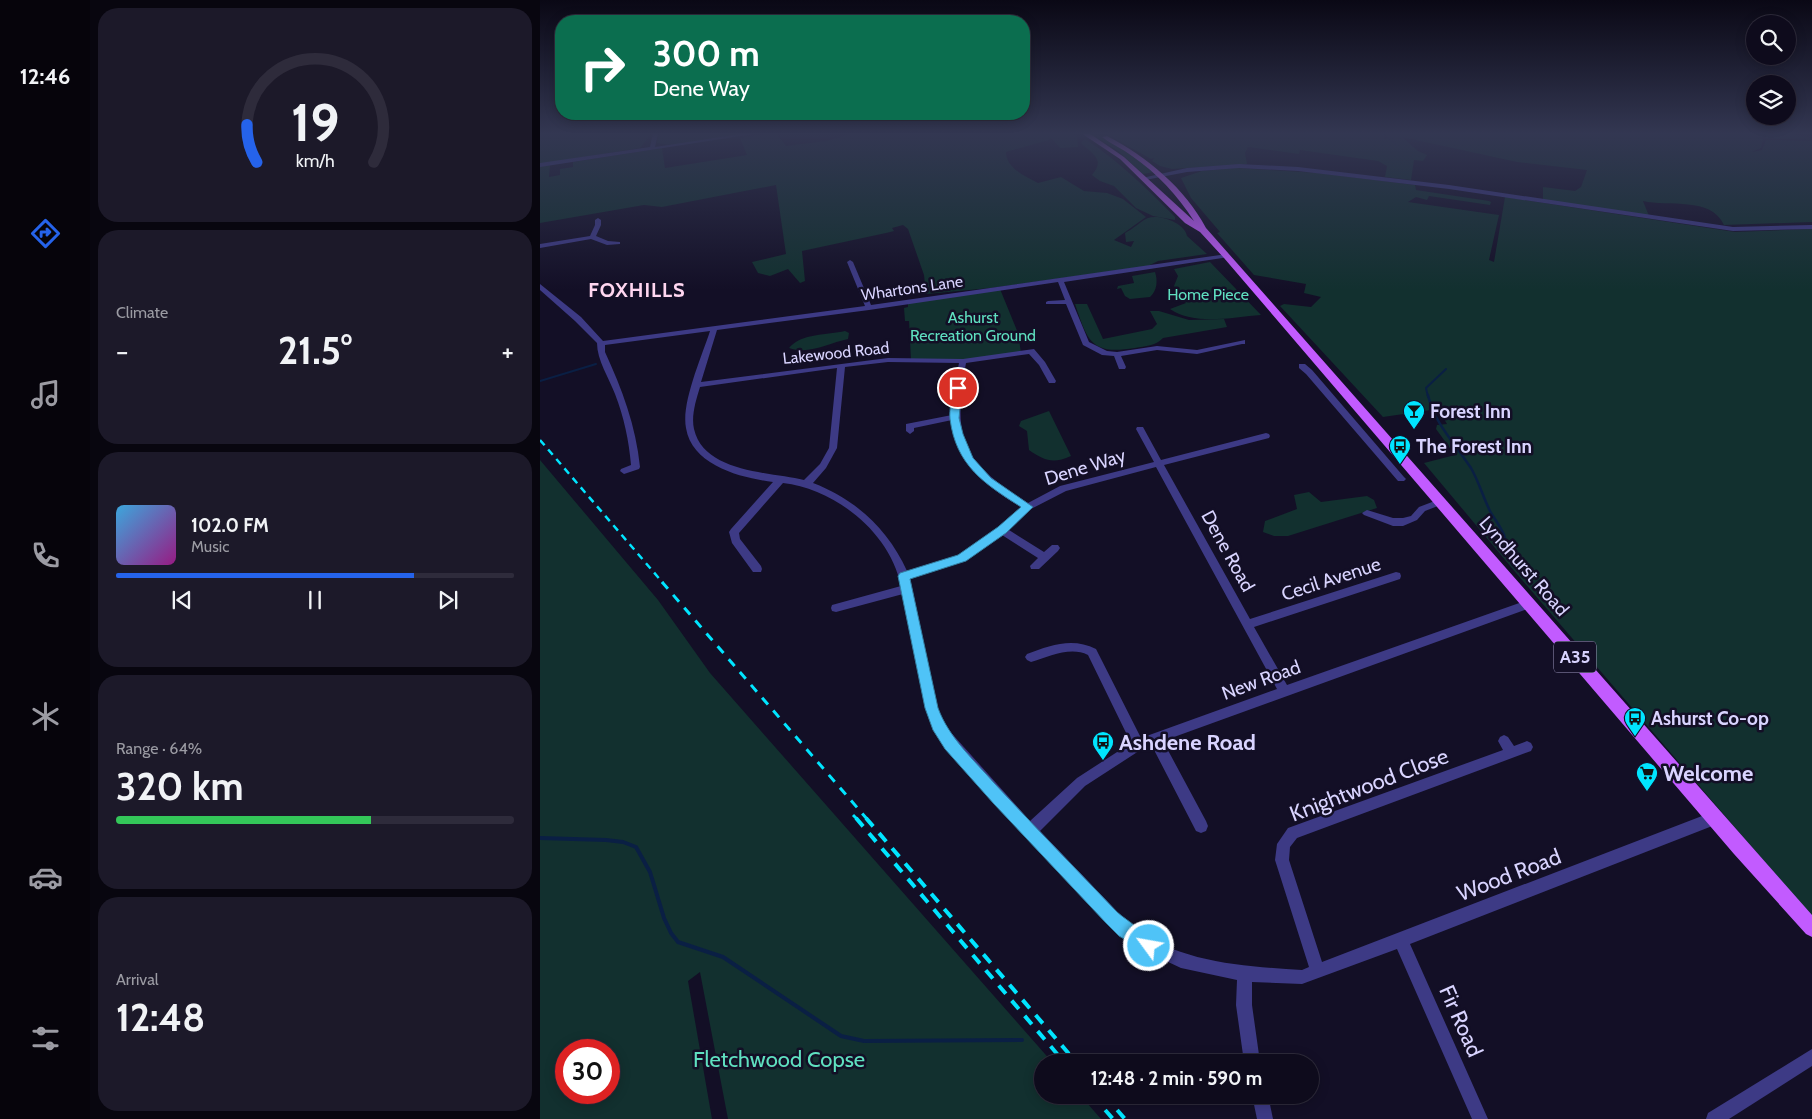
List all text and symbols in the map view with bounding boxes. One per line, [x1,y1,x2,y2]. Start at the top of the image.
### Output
map controls [1746,15,1796,125]
button: search [1746,15,1796,65]
text: 300 m [653,32,760,75]
icon: right [570,35,635,100]
text: 12:46 [20,63,70,90]
text: Dene Way [653,75,750,102]
button: layers [1746,75,1796,125]
text: 19 [291,91,339,154]
text: km/h [295,150,335,171]
icon: directions [28,216,63,251]
street label: Whartons Lane [860,271,964,305]
district label: FOXHILLS [588,278,686,302]
park label: Home Piece [1167,285,1249,304]
text: Climate [116,303,168,322]
park label: Ashurst Recreation Ground [910,308,1036,345]
text: 21.5° [278,327,352,374]
text: − [116,334,128,368]
text: + [502,334,514,368]
street label: Lakewood Road [782,338,890,368]
pin [937,367,979,409]
icon: arrive [944,374,972,402]
icon: music [28,377,63,412]
bar icon: Forest Inn [1402,399,1426,430]
place label: Forest Inn [1430,400,1511,423]
bus stop icon: The Forest Inn [1388,434,1412,465]
place label: The Forest Inn [1416,435,1532,458]
street label: Dene Way [1042,444,1129,490]
street label: Dene Road [1196,506,1260,596]
street label: Lyndhurst Road [1474,511,1574,621]
text: 102.0 FM [191,514,269,537]
text: Music [191,537,229,556]
icon: phone [28,538,63,573]
street label: Cecil Avenue [1279,552,1384,606]
icon: previous [168,586,196,614]
icon: pause [301,586,329,614]
icon: next [434,586,462,614]
road number: A35 [1554,642,1596,672]
street label: New Road [1218,655,1304,705]
icon: climate [28,699,63,734]
bus stop icon: Ashurst Co-op [1623,706,1647,737]
place label: Ashurst Co-op [1651,707,1769,730]
place label: Ashdene Road [1119,729,1256,756]
bus stop icon: Ashdene Road [1091,730,1115,761]
text: Range · 64% [116,739,202,758]
street label: Knightwood Close [1286,742,1452,828]
place label: Welcome [1663,760,1753,787]
supermarket icon: Welcome [1635,761,1659,792]
text: 320 km [116,763,243,810]
street label: Wood Road [1453,843,1565,907]
icon: car [28,860,63,895]
position arrow [1122,919,1174,971]
text: Arrival [116,970,159,989]
street label: Fir Road [1433,981,1489,1061]
text: 12:48 [116,994,205,1041]
icon: filters [28,1021,63,1056]
speed limit sign: 30 [555,1039,620,1104]
park label: Fletchwood Copse [693,1046,865,1073]
text: 12:48 · 2 min · 590 m [1091,1067,1262,1090]

